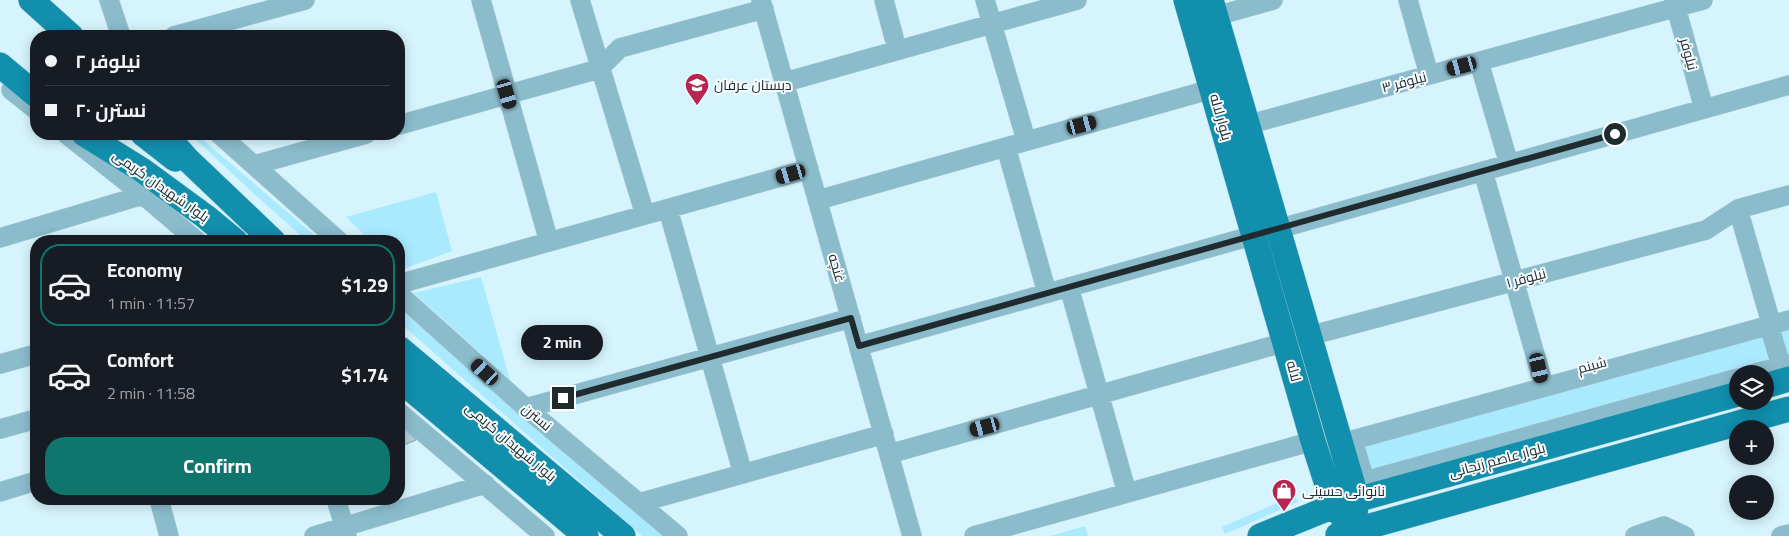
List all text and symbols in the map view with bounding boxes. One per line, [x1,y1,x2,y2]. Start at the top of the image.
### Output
street label: نیلوفر [1672,34,1706,73]
text: نیلوفر ۲ [75,43,141,79]
car [1445,55,1478,77]
street label: نیلوفر ۳ [1379,64,1429,100]
school or university icon: دبستان عرفان [684,72,710,106]
place label: دبستان عرفان [714,72,792,98]
car [495,78,518,110]
street label: بلوار لاله [1202,91,1240,143]
text: نسترن ۲۰ [75,92,146,128]
car [1065,114,1098,136]
route start [1604,123,1626,145]
street label: بلوار شهیدان کریمی [107,143,215,229]
car [774,163,807,185]
street label: غنچه [821,251,853,285]
text: Economy [107,252,182,288]
street label: نیلوفر ۱ [1503,260,1549,296]
icon: car [47,263,92,308]
text: $1.29 [341,267,388,303]
text: 1 min · 11:57 [107,288,195,318]
callout: 2 min [522,326,604,360]
text: 2 min [543,327,581,357]
text: Comfort [107,342,174,378]
street label: شبنم [1575,349,1609,381]
car [1528,352,1549,384]
icon: car [47,353,92,398]
car [468,356,501,388]
text: $1.74 [341,357,388,393]
street label: لاله [1279,358,1309,384]
map controls [1729,365,1774,520]
button: layers [1729,365,1774,410]
text: 2 min · 11:58 [107,378,195,408]
route end [552,387,574,409]
street label: بلوار شهیدان کریمی [459,395,563,489]
street label: نسترن [516,396,558,438]
car [968,416,1001,438]
button: + [1729,420,1774,465]
street label: بلوار عاصم زنجانی [1446,435,1548,485]
button: Confirm [45,437,390,495]
button: − [1729,475,1774,520]
shop icon: نانوائی حسینی [1271,478,1297,512]
place label: نانوائی حسینی [1302,478,1385,504]

